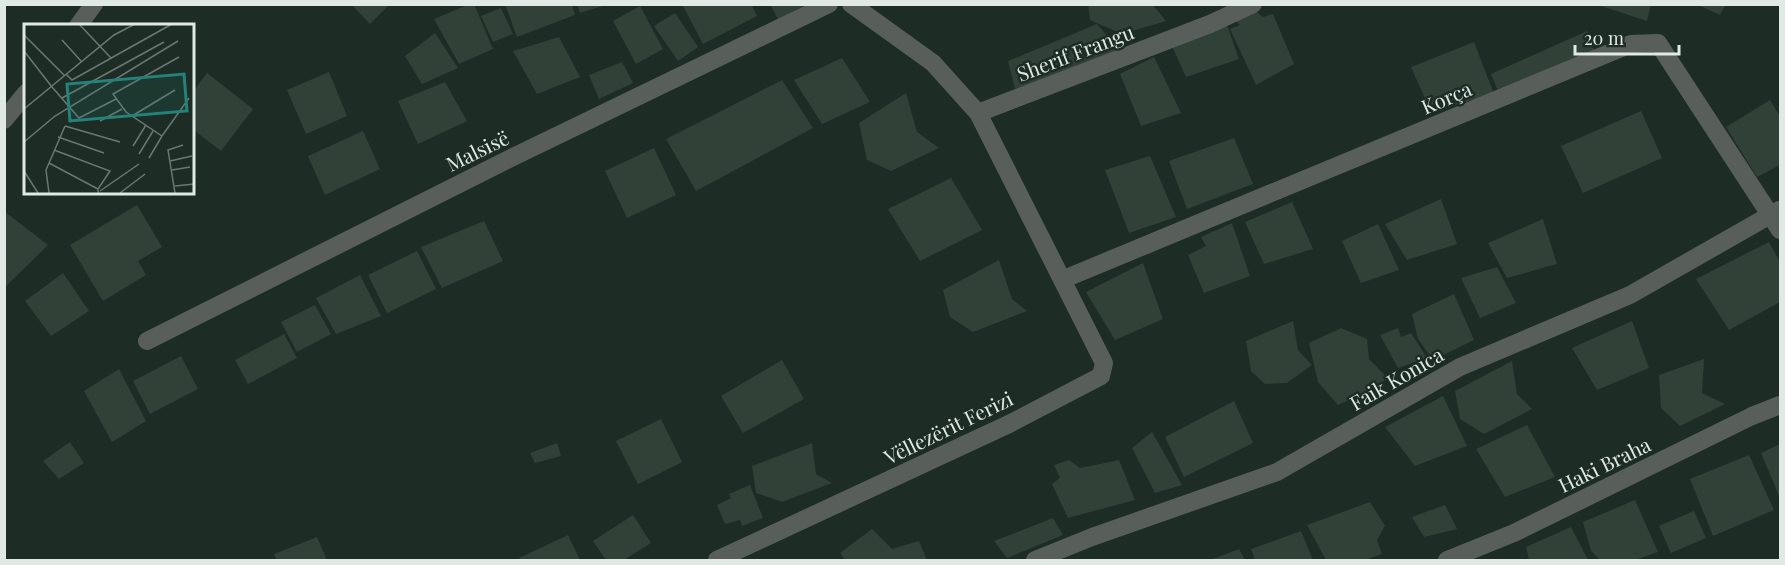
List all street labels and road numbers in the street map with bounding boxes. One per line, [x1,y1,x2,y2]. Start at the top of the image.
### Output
street label: Sherif Frangu [1013,17,1138,87]
street label: Korça [1417,74,1475,120]
street label: Malsisë [441,123,513,177]
street label: Faik Konica [1344,340,1448,416]
street label: Vëllezërit Ferizi [878,384,1017,470]
street label: Haki Braha [1553,430,1655,498]

